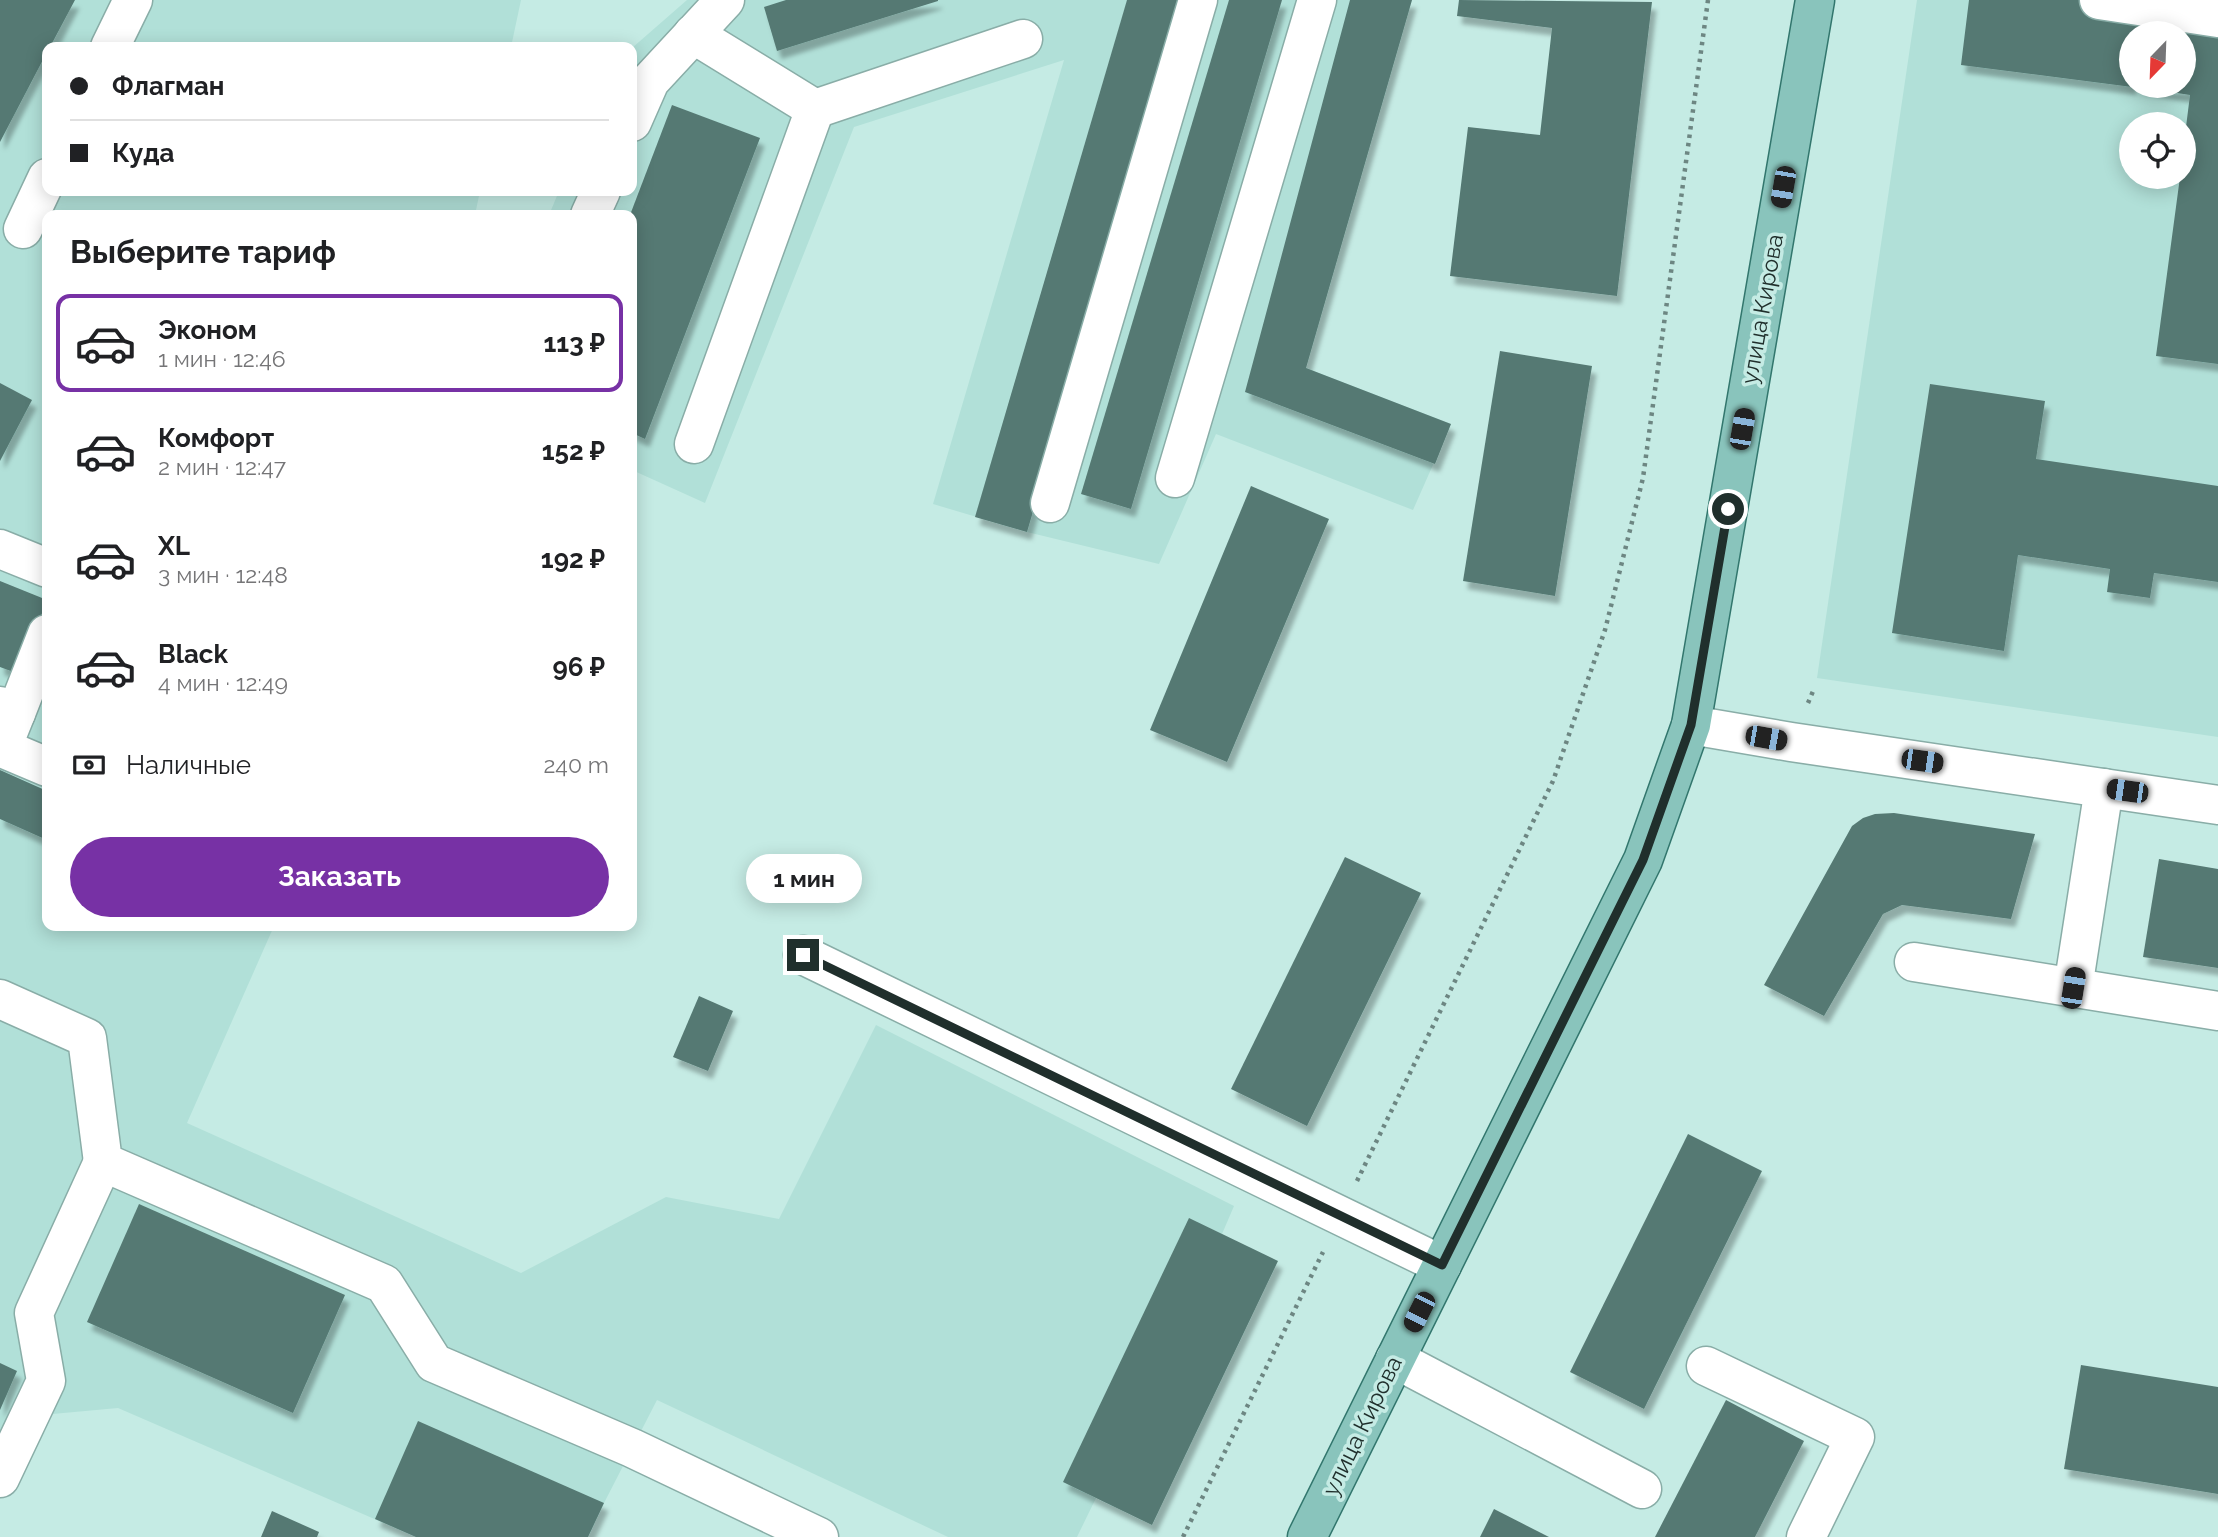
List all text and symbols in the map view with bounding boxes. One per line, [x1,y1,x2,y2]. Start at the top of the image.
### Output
north arrow [2119,21,2196,98]
map controls [2119,21,2196,189]
text: Флагман [112,71,225,101]
button: locate [2119,112,2196,189]
text: Куда [112,138,175,168]
car [1770,164,1797,210]
street label: улица Кирова [1735,232,1788,386]
text: Выберите тариф [70,233,336,270]
icon: car [74,312,137,375]
text: Эконом [158,315,257,345]
text: 113 ₽ [543,328,605,358]
text: 1 мин · 12:46 [158,345,286,372]
car [1729,406,1756,452]
icon: car [74,420,137,483]
text: Комфорт [158,423,274,453]
text: 152 ₽ [542,436,605,466]
text: 2 мин · 12:47 [158,453,286,480]
route start [1712,493,1744,525]
icon: car [74,528,137,591]
text: XL [158,531,190,561]
text: 192 ₽ [541,544,605,574]
text: 3 мин · 12:48 [158,561,288,588]
icon: car [74,636,137,699]
text: Black [158,639,228,669]
text: 96 ₽ [553,652,605,682]
text: 4 мин · 12:49 [158,669,288,696]
car [1744,724,1789,752]
icon: cash [70,746,108,784]
car [1900,748,1945,774]
text: Наличные [126,750,251,780]
text: 240 m [543,751,609,778]
car [2105,778,2150,804]
button: Заказать [70,837,609,917]
callout: 1 мин [745,853,861,902]
text: 1 мин [773,865,835,892]
route end [787,939,819,971]
car [2060,966,2087,1010]
car [1401,1289,1438,1335]
street label: улица Кирова [1316,1352,1407,1500]

